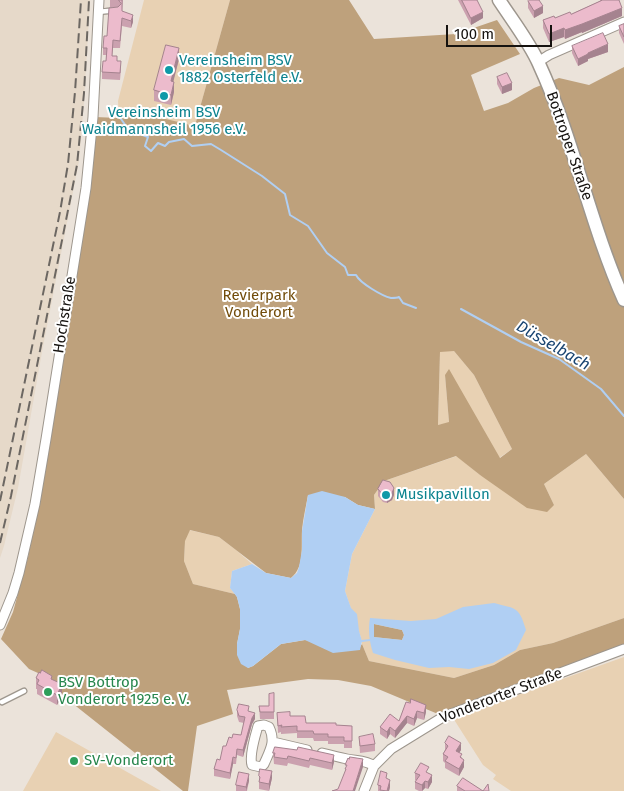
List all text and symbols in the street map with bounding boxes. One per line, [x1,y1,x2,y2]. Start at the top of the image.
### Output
scale bar [449,15,555,47]
text: 100 m [454,25,494,43]
place label: Vereinsheim BSV 1882 Osterfeld e.V. [179,52,302,87]
marker: Vereinsheim BSV 1882 Osterfeld e.V. [163,64,175,76]
street label: Bottroper Straße [542,89,596,203]
marker: Vereinsheim BSV Waidmannsheil 1956 e.V. [158,90,170,102]
place label: Vereinsheim BSV Waidmannsheil 1956 e.V. [82,104,246,139]
street label: Hochstraße [50,275,80,355]
park label: Revierpark Vonderort [223,287,295,322]
water label: Düsselbach [513,317,593,375]
place label: Musikpavillon [396,486,490,504]
marker: Musikpavillon [380,489,392,501]
street label: Vonderorter Straße [437,664,565,728]
place label: BSV Bottrop Vonderort 1925 e. V. [58,674,190,709]
marker: BSV Bottrop Vonderort 1925 e. V. [42,686,54,698]
place label: SV-Vonderort [84,752,173,770]
marker: SV-Vonderort [68,755,80,767]

